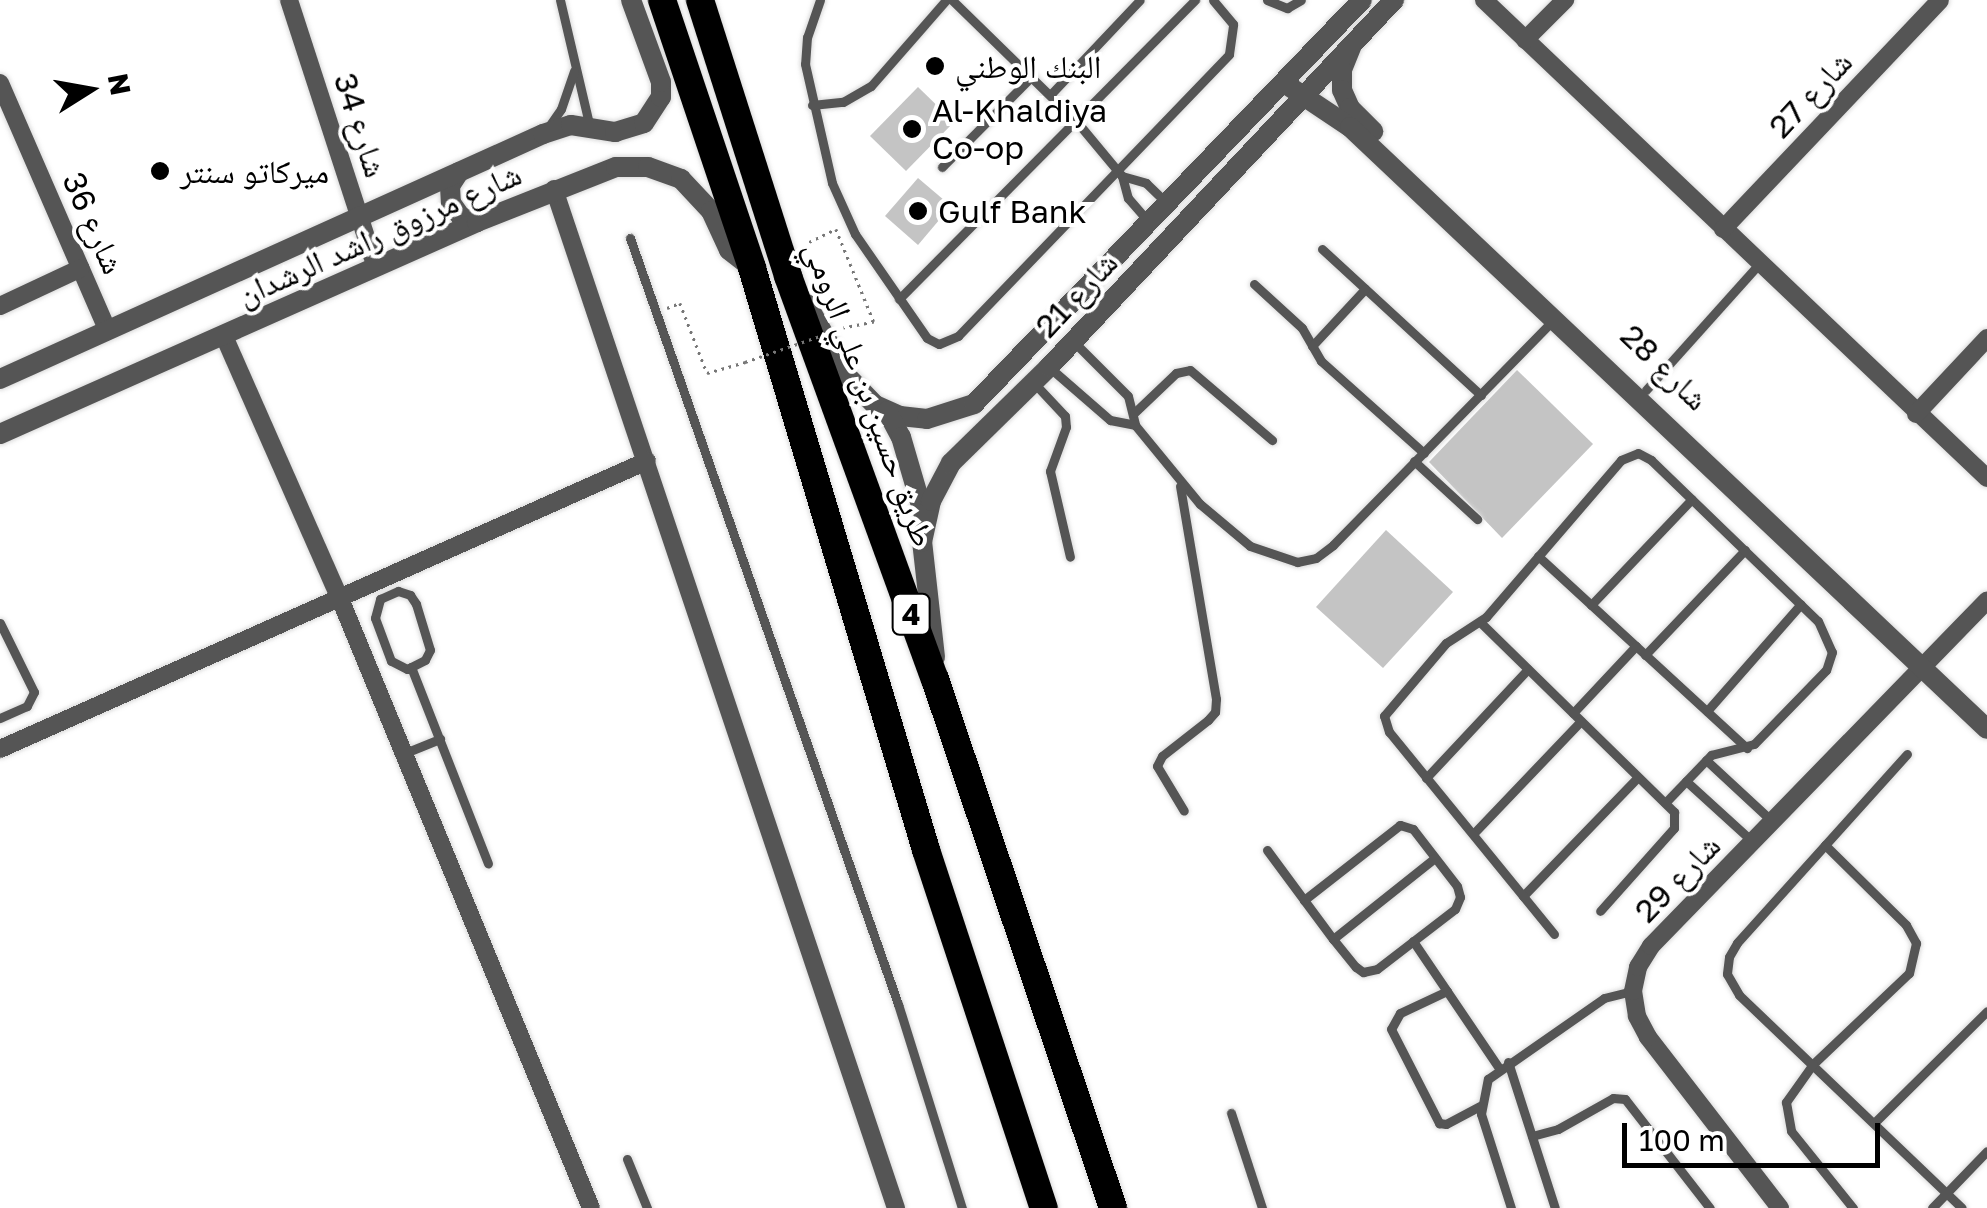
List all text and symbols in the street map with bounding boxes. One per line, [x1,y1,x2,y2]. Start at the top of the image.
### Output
north arrow [40,40,140,140]
street label: شارع 27 [1760,43,1860,145]
place label: البنك الوطني [955,47,1101,85]
marker: البنك الوطني [924,55,946,77]
street label: شارع 34 [326,68,396,182]
text: N [102,71,138,98]
place label: Al-Khaldiya Co-op [932,92,1107,167]
marker: Al-Khaldiya Co-op [901,118,923,140]
place label: ميركاتو سنتر [180,152,329,190]
street label: شارع مرزوق راشد الرشدان [231,154,527,314]
marker: ميركاتو سنتر [149,160,171,182]
street label: شارع 36 [55,166,133,280]
place label: Gulf Bank [938,192,1086,230]
marker: Gulf Bank [907,200,929,222]
street label: طريق حسين بن علي الرومي [797,236,943,552]
street label: شارع 21 [1027,243,1125,345]
street label: شارع 28 [1613,316,1717,418]
road number: 4 [891,589,931,639]
street label: شارع 29 [1626,826,1728,930]
scale bar [1627,1103,1884,1165]
text: 100 m [1639,1122,1725,1158]

